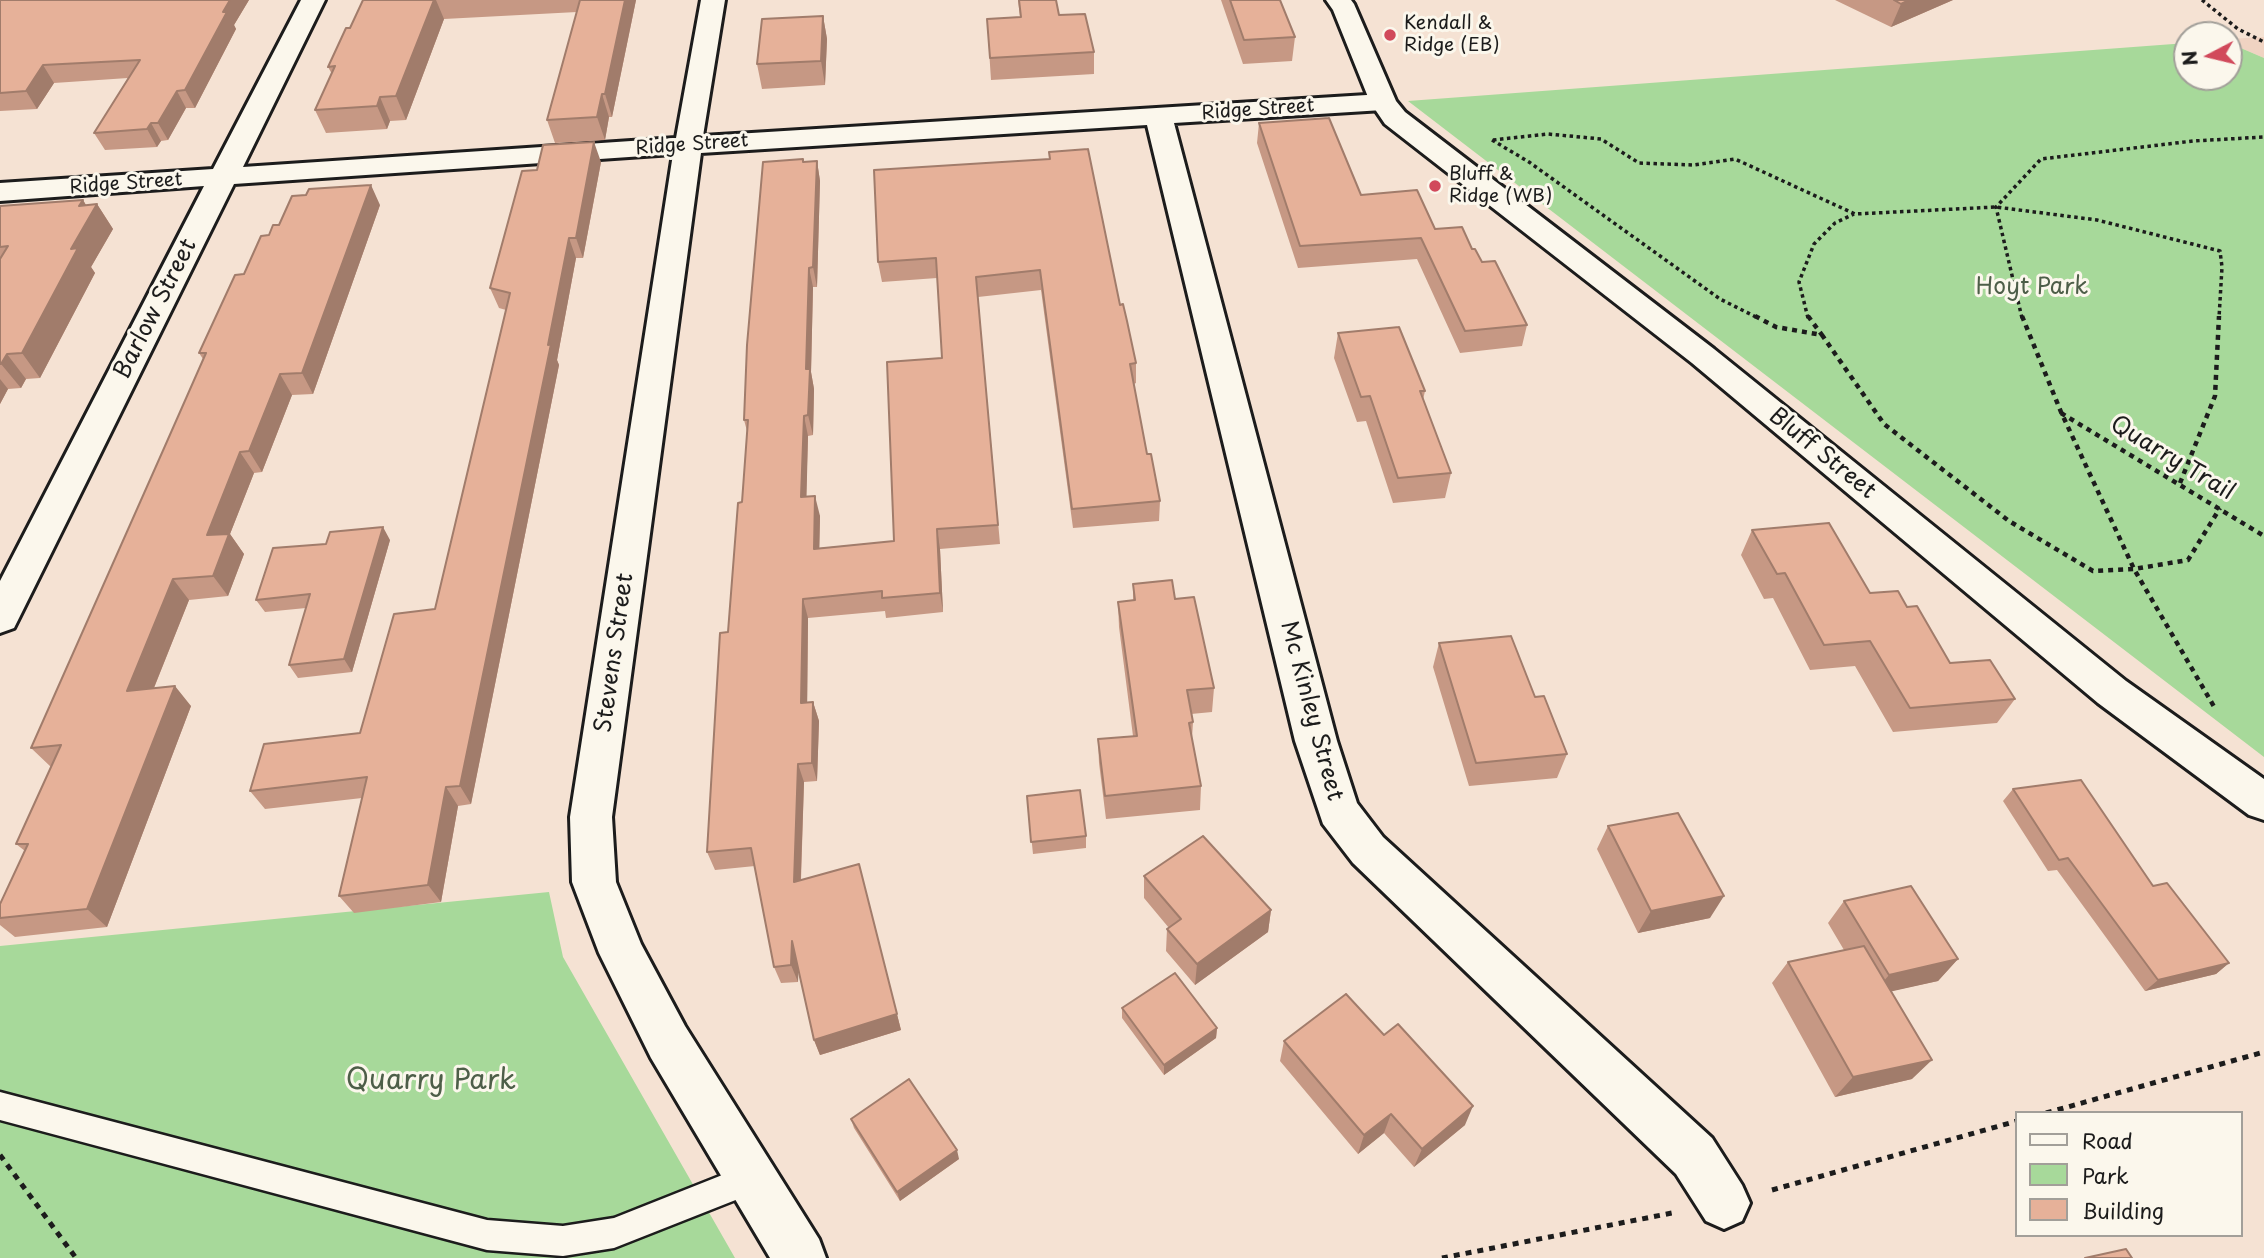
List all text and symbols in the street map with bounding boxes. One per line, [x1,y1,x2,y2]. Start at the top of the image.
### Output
place label: Kendall & Ridge (EB) [1404,13,1500,57]
north arrow [2173,21,2243,91]
marker: Kendall & Ridge (EB) [1382,27,1398,43]
text: N [2174,49,2204,67]
street label: Ridge Street [1201,95,1315,125]
street label: Ridge Street [635,130,749,160]
place label: Bluff & Ridge (WB) [1449,164,1552,208]
street label: Ridge Street [69,169,183,199]
marker: Bluff & Ridge (WB) [1427,178,1443,194]
street label: Barlow Street [109,234,203,384]
park label: Hoyt Park [1976,274,2088,302]
street label: Bluff Street [1763,403,1881,505]
street label: Quarry Trail [2105,411,2239,507]
street label: Stevens Street [590,572,640,734]
street label: Mc Kinley Street [1274,618,1348,804]
park label: Quarry Park [346,1064,516,1098]
legend [2016,1111,2243,1237]
text: Road [2082,1124,2133,1156]
text: Park [2082,1159,2129,1191]
text: Building [2082,1194,2164,1226]

